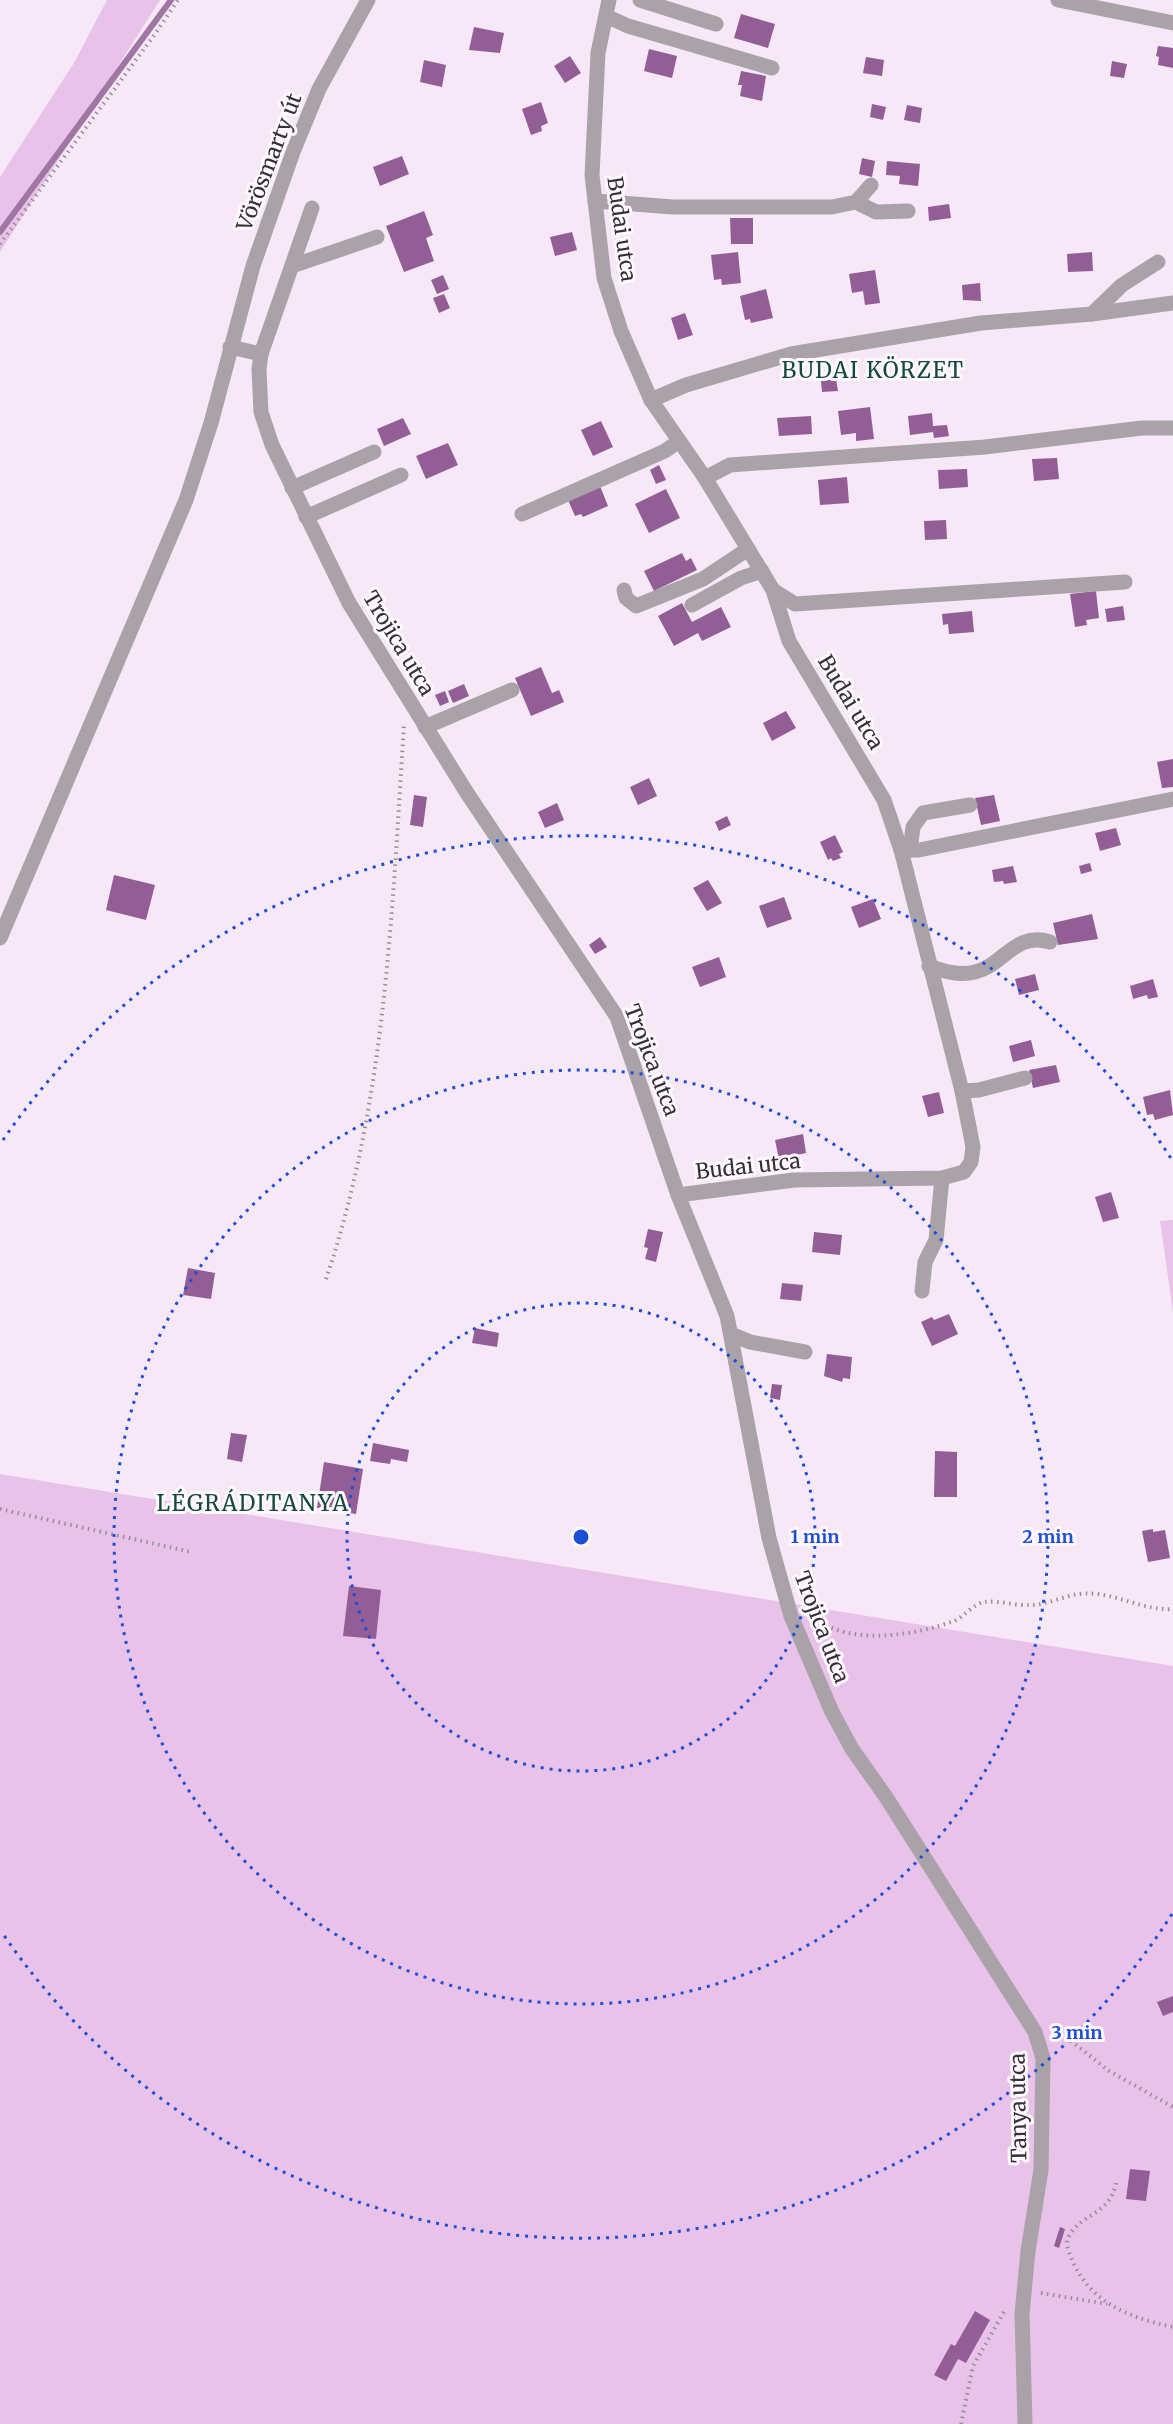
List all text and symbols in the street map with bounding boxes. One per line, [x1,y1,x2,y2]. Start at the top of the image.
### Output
street label: Vörösmarty út [230,89,308,236]
street label: Budai utca [601,175,643,283]
district label: BUDAI KÖRZET [781,356,965,384]
street label: Trojica utca [357,586,441,700]
street label: Budai utca [812,650,890,754]
street label: Trojica utca [618,1000,686,1120]
street label: Budai utca [694,1147,802,1185]
district label: LÉGRÁDITANYA [157,1488,349,1517]
text: 1 min [790,1525,840,1548]
text: 2 min [1022,1525,1074,1548]
centre of rings [571,1527,591,1547]
street label: Trojica utca [788,1567,856,1687]
text: 3 min [1052,2021,1102,2044]
street label: Tanya utca [1004,2053,1032,2163]

